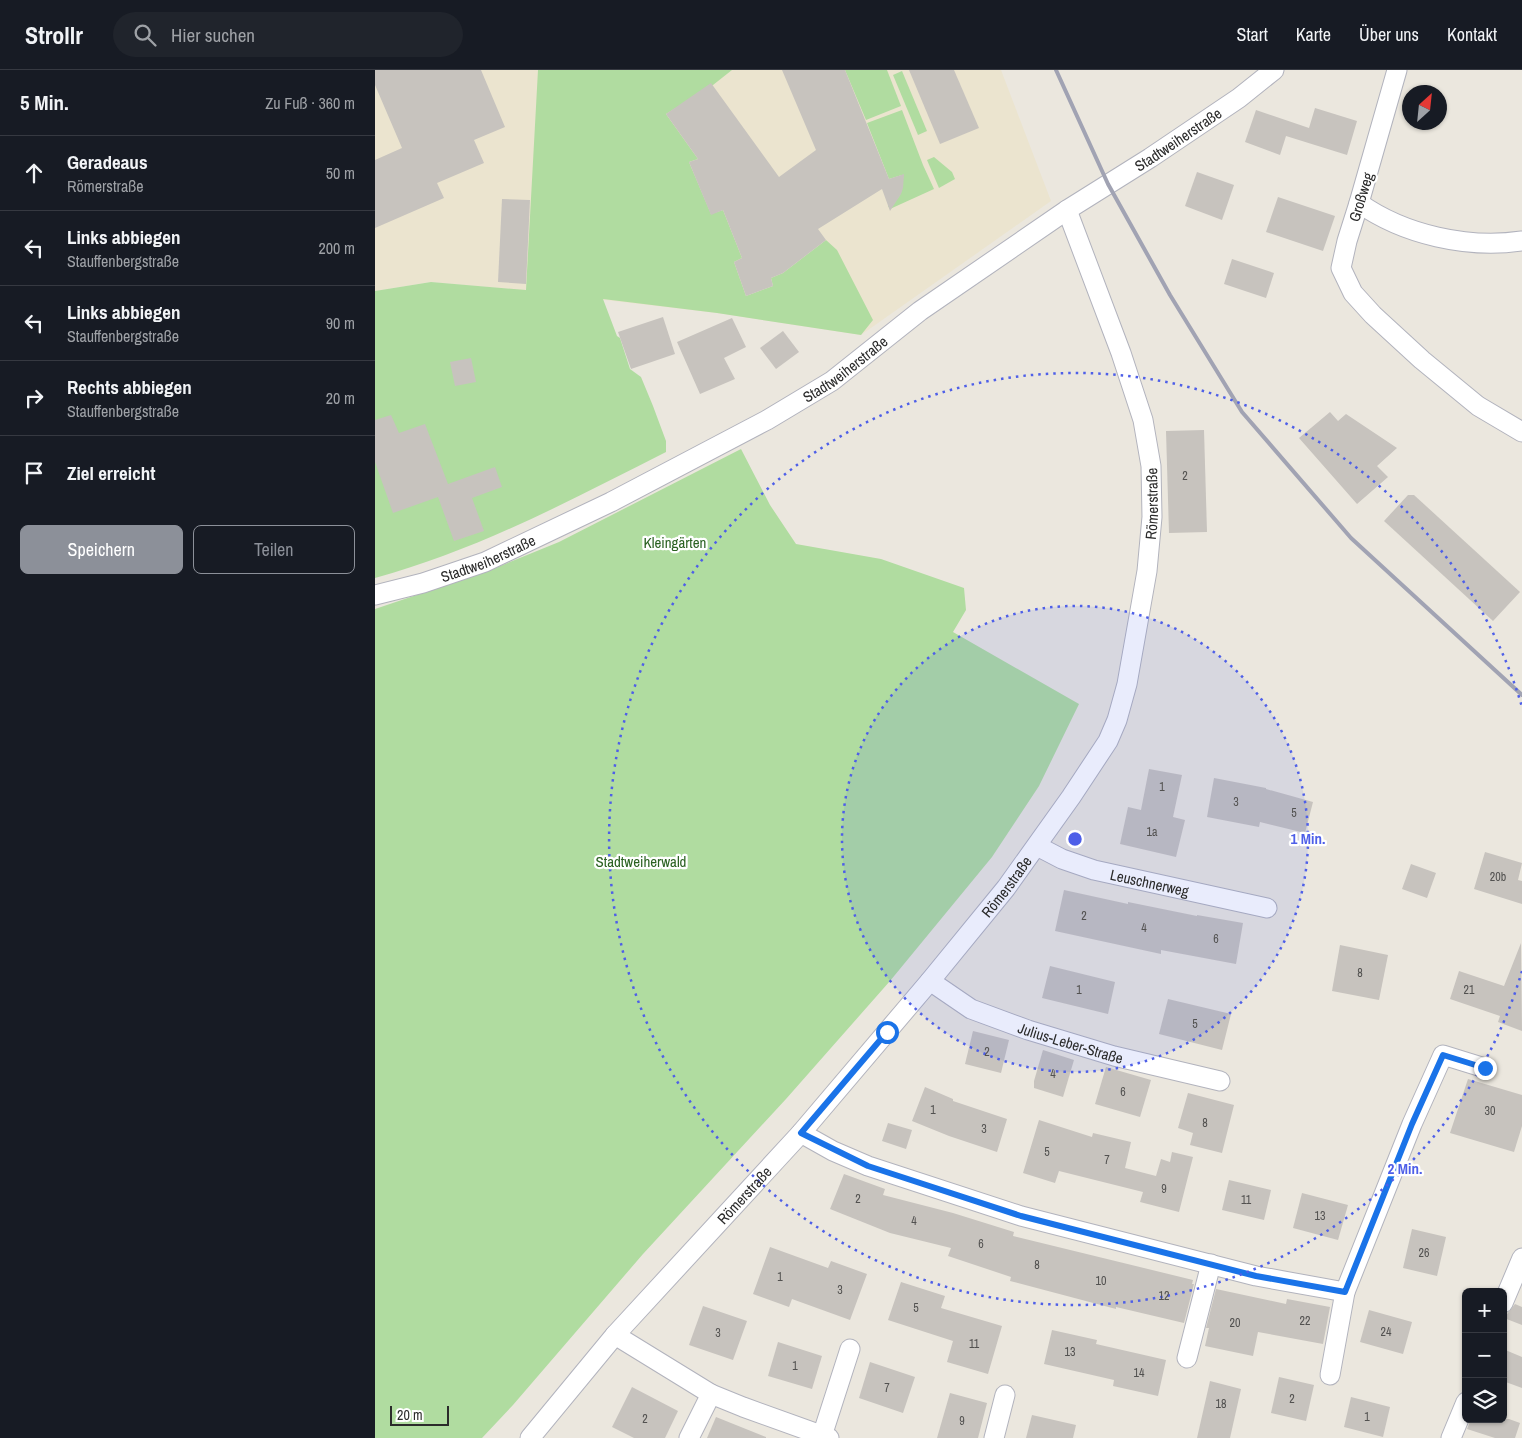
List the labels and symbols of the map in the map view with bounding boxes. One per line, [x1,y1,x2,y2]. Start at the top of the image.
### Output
north arrow [1402,85,1447,130]
street label: Stadtweiherstraße [1130,102,1226,176]
street label: Großweg [1344,170,1378,224]
street label: Stadtweiherstraße [798,331,892,407]
street label: Römerstraße [1139,467,1163,541]
house number: 2 [1182,468,1188,484]
street label: Stadtweiherstraße [438,529,539,587]
park label: Kleingärten [644,532,706,553]
house number: 1 [1159,779,1165,795]
house number: 3 [1233,794,1239,810]
house number: 5 [1291,805,1297,821]
house number: 1a [1147,824,1158,840]
text: 1 Min. [1291,828,1325,849]
centre of rings [1066,830,1084,848]
park label: Stadtweiherwald [596,851,686,872]
street label: Römerstraße [976,851,1036,921]
street label: Leuschnerweg [1108,863,1191,901]
house number: 20b [1490,869,1506,885]
house number: 2 [1081,908,1087,924]
house number: 4 [1141,920,1147,936]
house number: 6 [1213,931,1219,947]
house number: 8 [1357,965,1363,981]
house number: 1 [1076,982,1082,998]
house number: 21 [1464,982,1475,998]
house number: 5 [1192,1016,1198,1032]
street label: Julius-Leber-Straße [1015,1017,1125,1068]
route start [876,1021,899,1044]
house number: 2 [984,1044,990,1060]
route end [1474,1057,1497,1080]
house number: 4 [1050,1066,1056,1082]
house number: 6 [1120,1084,1126,1100]
house number: 1 [930,1102,936,1118]
house number: 30 [1485,1103,1495,1119]
house number: 8 [1202,1115,1208,1131]
house number: 3 [981,1121,987,1137]
house number: 5 [1044,1144,1050,1160]
house number: 7 [1104,1152,1110,1168]
text: 2 Min. [1388,1158,1422,1179]
street label: Römerstraße [712,1161,776,1228]
house number: 9 [1161,1181,1167,1197]
house number: 2 [855,1191,861,1207]
house number: 11 [1241,1192,1252,1208]
house number: 13 [1315,1208,1325,1224]
house number: 4 [911,1213,917,1229]
house number: 6 [978,1236,984,1252]
house number: 26 [1419,1245,1429,1261]
house number: 8 [1034,1257,1040,1273]
house number: 1 [777,1269,783,1285]
house number: 10 [1096,1273,1106,1289]
house number: 3 [837,1282,843,1298]
house number: 12 [1159,1288,1169,1304]
house number: 5 [913,1300,919,1316]
house number: 22 [1300,1313,1310,1329]
house number: 20 [1230,1315,1240,1331]
house number: 24 [1381,1324,1392,1340]
house number: 3 [715,1325,721,1341]
house number: 11 [969,1336,980,1352]
house number: 13 [1065,1344,1075,1360]
house number: 1 [792,1358,798,1374]
house number: 14 [1134,1365,1145,1381]
house number: 7 [884,1380,890,1396]
house number: 2 [1289,1391,1295,1407]
house number: 18 [1216,1396,1226,1412]
scale bar [390,1403,449,1426]
house number: 1 [1364,1409,1370,1425]
house number: 2 [642,1411,648,1427]
house number: 9 [959,1413,965,1429]

